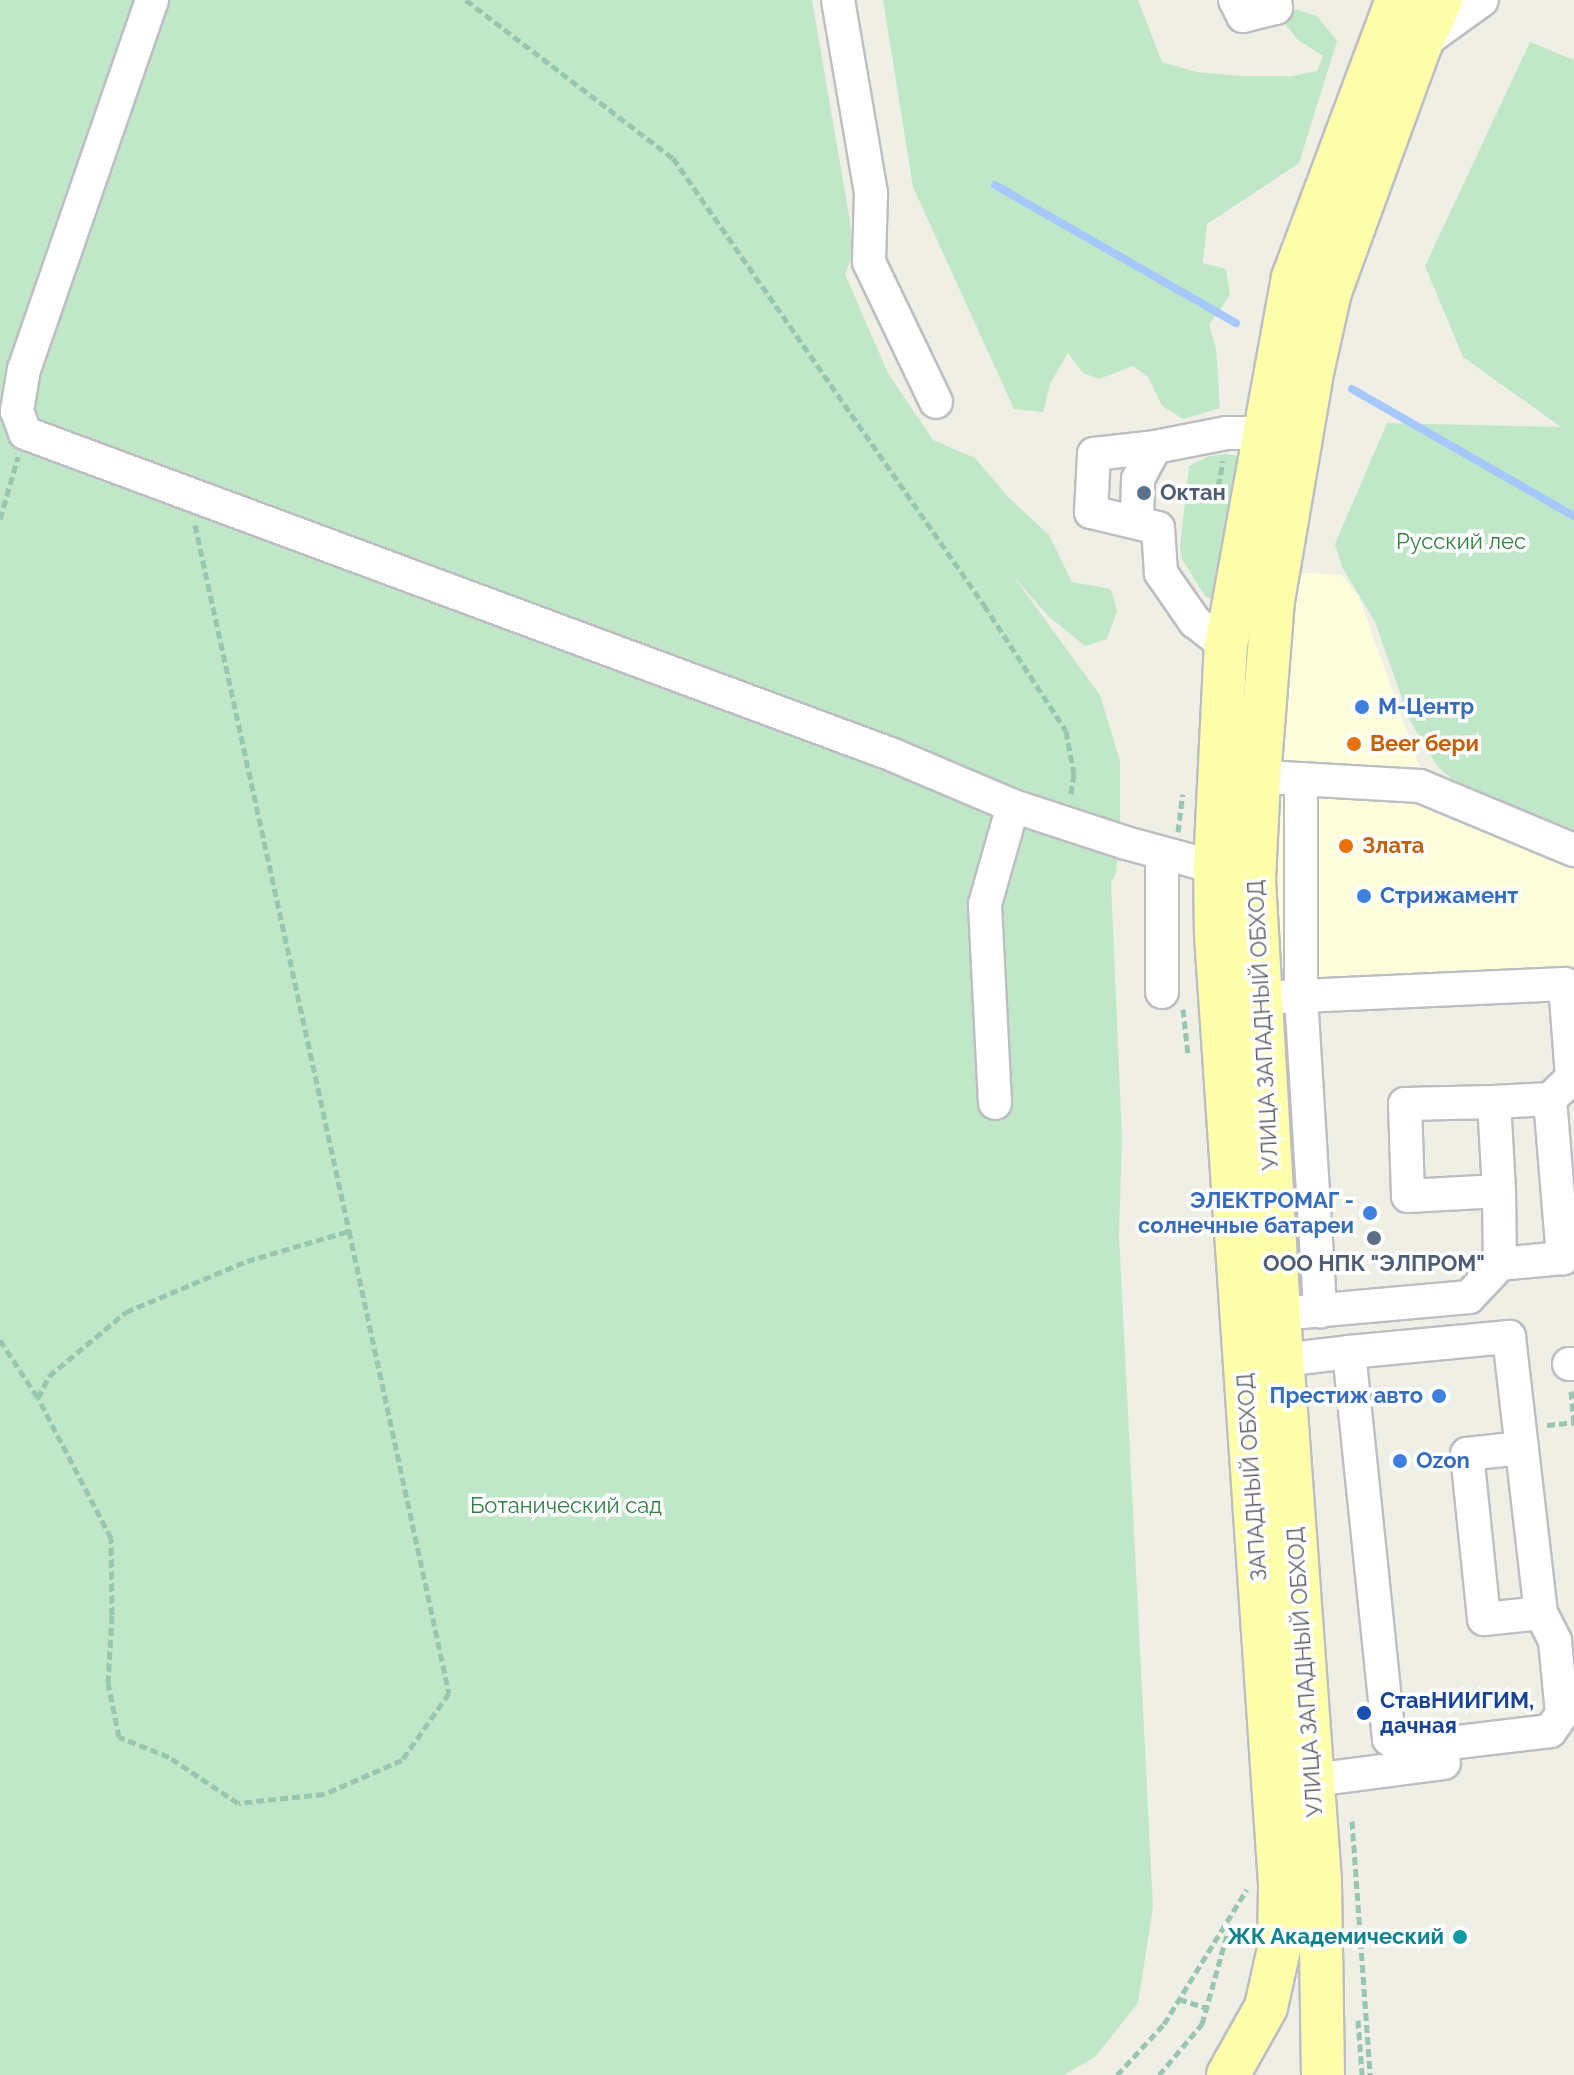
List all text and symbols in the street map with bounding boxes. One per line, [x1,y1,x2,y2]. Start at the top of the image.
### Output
place label: Октан [1160,480,1226,506]
marker: Октан [1135,484,1153,502]
park label: Русский лес [1396,529,1526,555]
place label: М-Центр [1378,694,1474,720]
marker: М-Центр [1353,698,1371,716]
place label: Beer бери [1370,731,1479,757]
marker: Beer бери [1345,735,1363,753]
place label: Злата [1362,833,1424,859]
marker: Злата [1337,837,1355,855]
street label: УЛИЦА ЗАПАДНЫЙ ОБХОД [1242,879,1284,1171]
place label: Стрижамент [1380,883,1518,909]
marker: Стрижамент [1355,887,1373,905]
place label: ЭЛЕКТРОМАГ - солнечные батареи [1138,1187,1354,1238]
marker: ЭЛЕКТРОМАГ - солнечные батареи [1361,1204,1379,1222]
marker: ООО НПК "ЭЛПРОМ" [1365,1229,1383,1247]
place label: ООО НПК "ЭЛПРОМ" [1263,1251,1485,1277]
street label: ЗАПАДНЫЙ ОБХОД [1232,1372,1272,1582]
place label: Престиж авто [1270,1383,1423,1409]
marker: Престиж авто [1430,1387,1448,1405]
place label: Ozon [1416,1448,1470,1474]
marker: Ozon [1391,1452,1409,1470]
park label: Ботанический сад [470,1493,662,1519]
street label: УЛИЦА ЗАПАДНЫЙ ОБХОД [1282,1526,1328,1818]
place label: СтавНИИГИМ, дачная [1380,1687,1534,1738]
marker: СтавНИИГИМ, дачная [1355,1704,1373,1722]
place label: ЖК Академический [1226,1924,1444,1950]
marker: ЖК Академический [1451,1928,1469,1946]

